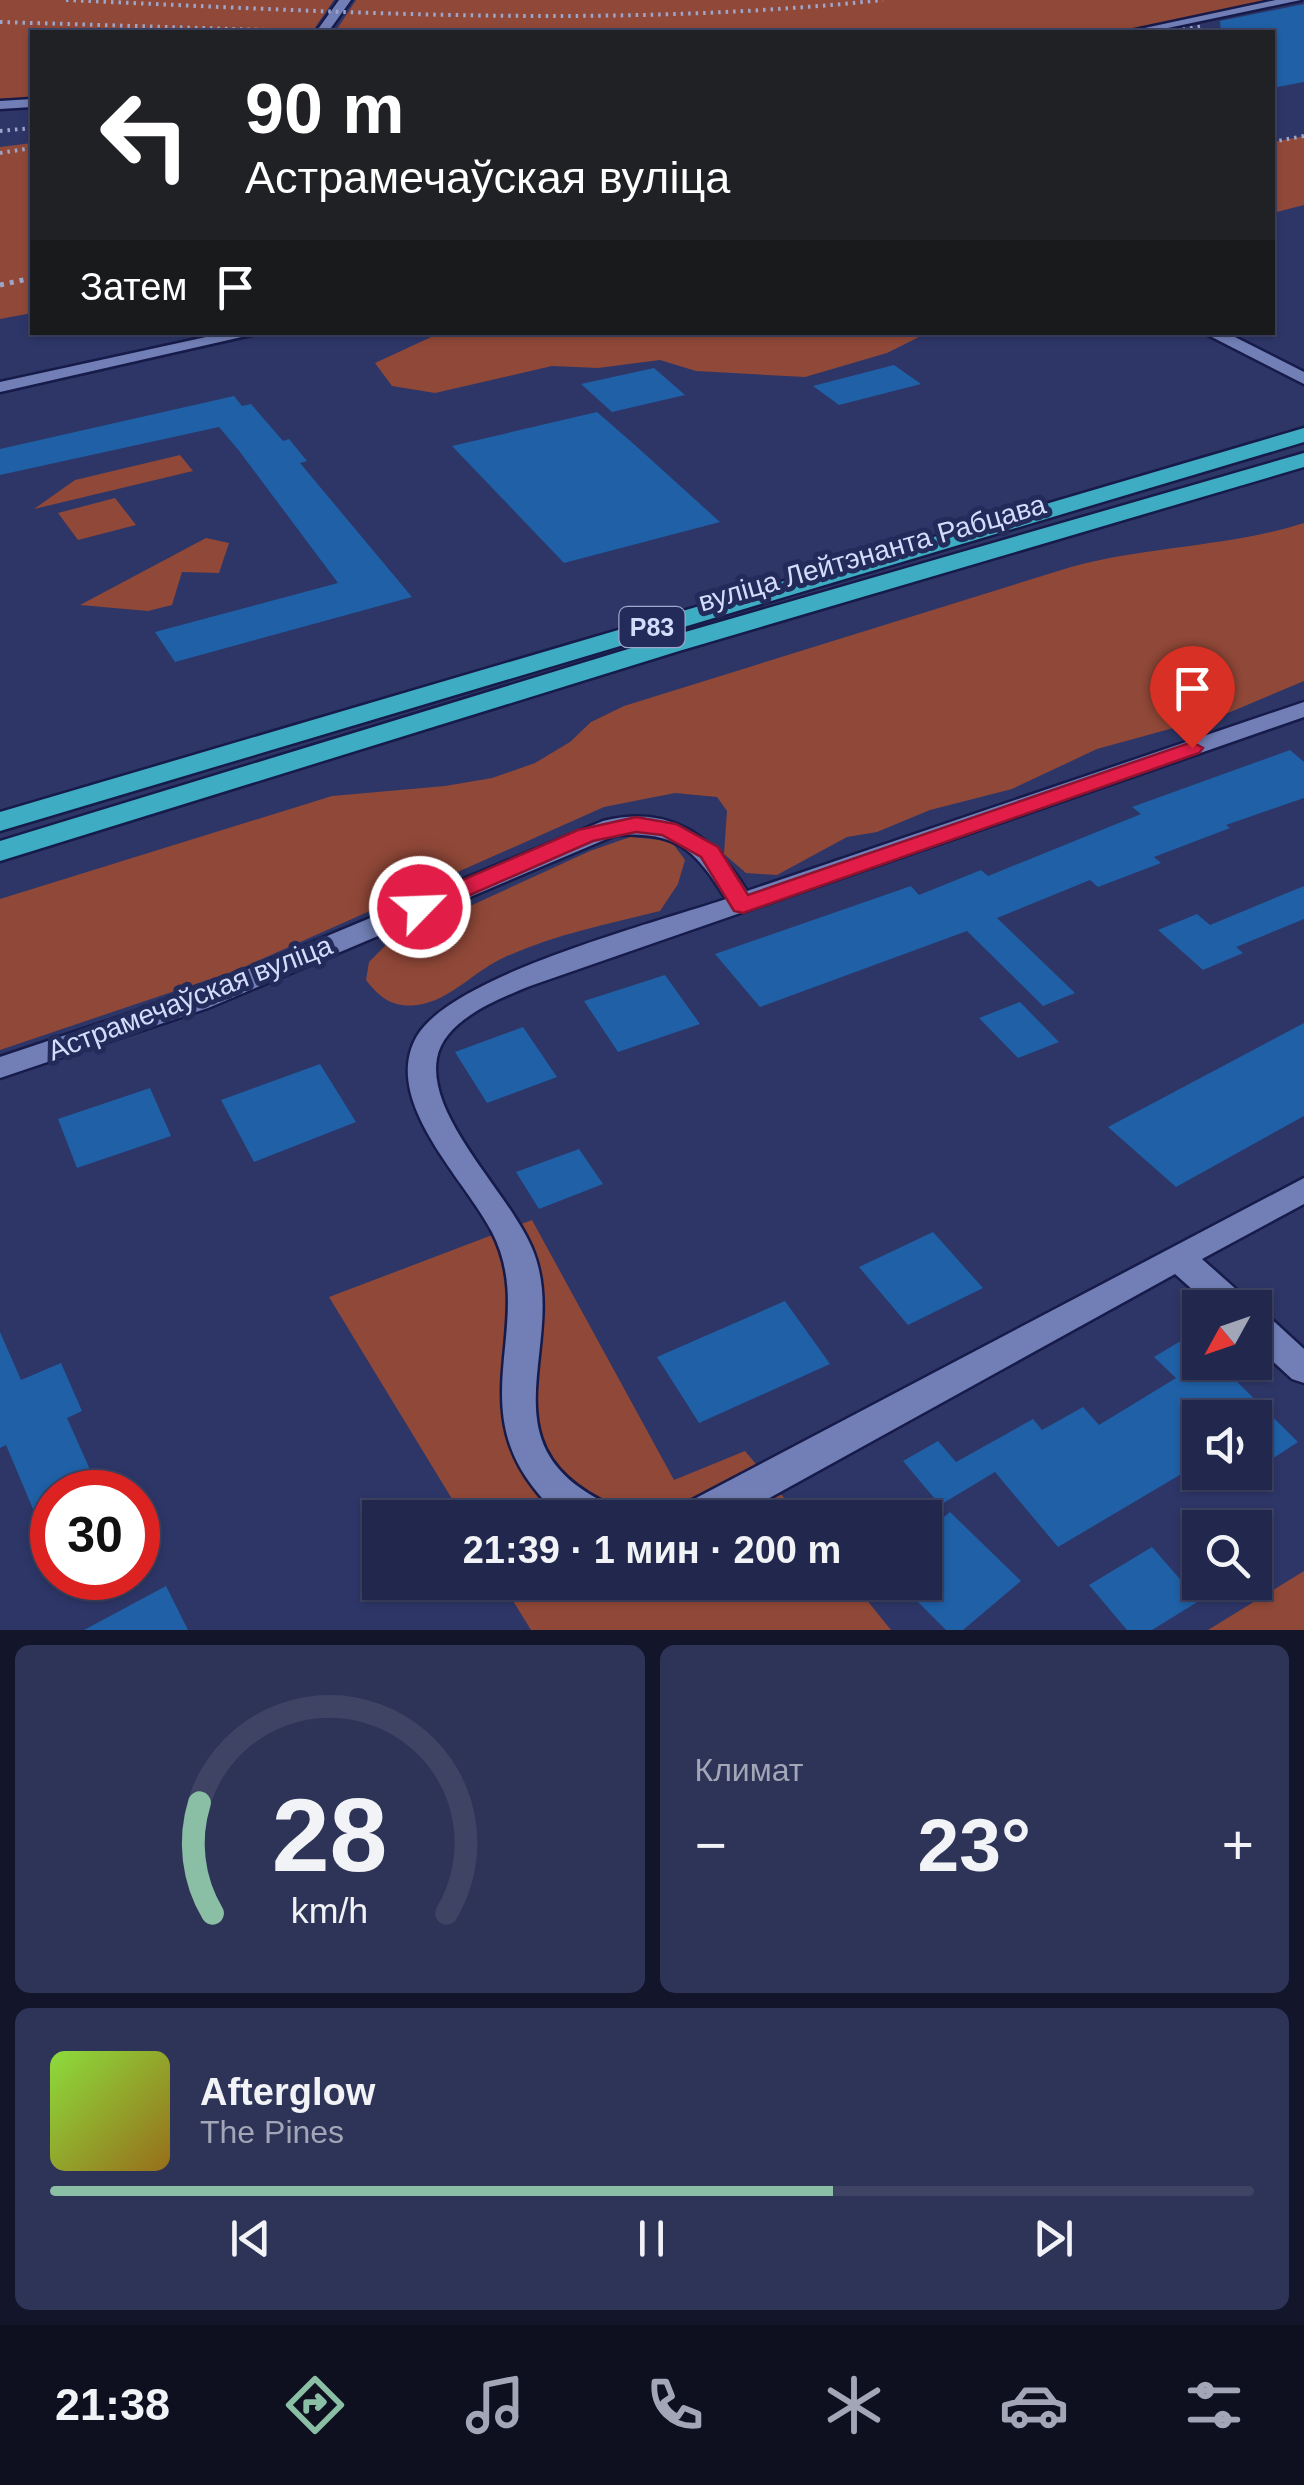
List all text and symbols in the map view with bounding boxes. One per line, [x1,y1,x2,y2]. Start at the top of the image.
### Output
icon: left [80,70,210,200]
text: 90 m [245,70,405,148]
text: Астрамечаўская вуліца [245,152,730,203]
icon: arrive [208,260,263,315]
text: Затем [80,266,188,308]
street label: вуліца Лейтэнанта Рабцава [695,488,1050,617]
road number: Р83 [620,607,684,647]
pin [1150,646,1235,749]
icon: arrive [1165,661,1220,716]
position arrow [368,855,472,959]
street label: Астрамечаўская вуліца [44,929,337,1067]
north arrow [1182,1290,1272,1380]
map controls [1182,1290,1272,1600]
button: sound [1182,1400,1272,1490]
speed limit sign: 30 [30,1470,160,1600]
button: search [1182,1510,1272,1600]
text: 21:39 · 1 мин · 200 m [463,1529,841,1571]
text: Климат [695,1752,803,1788]
text: 28 [272,1777,388,1893]
text: 23° [918,1803,1031,1887]
text: − [695,1814,727,1876]
text: + [1222,1814,1254,1876]
text: km/h [291,1891,368,1931]
text: Afterglow [200,2071,375,2113]
text: The Pines [200,2114,344,2150]
icon: previous [223,2211,278,2266]
icon: pause [624,2211,679,2266]
icon: next [1026,2211,1081,2266]
icon: directions [280,2370,350,2440]
icon: music [460,2370,530,2440]
icon: phone [640,2370,710,2440]
icon: climate [819,2370,889,2440]
icon: car [999,2370,1069,2440]
icon: filters [1179,2370,1249,2440]
text: 21:38 [55,2379,170,2430]

